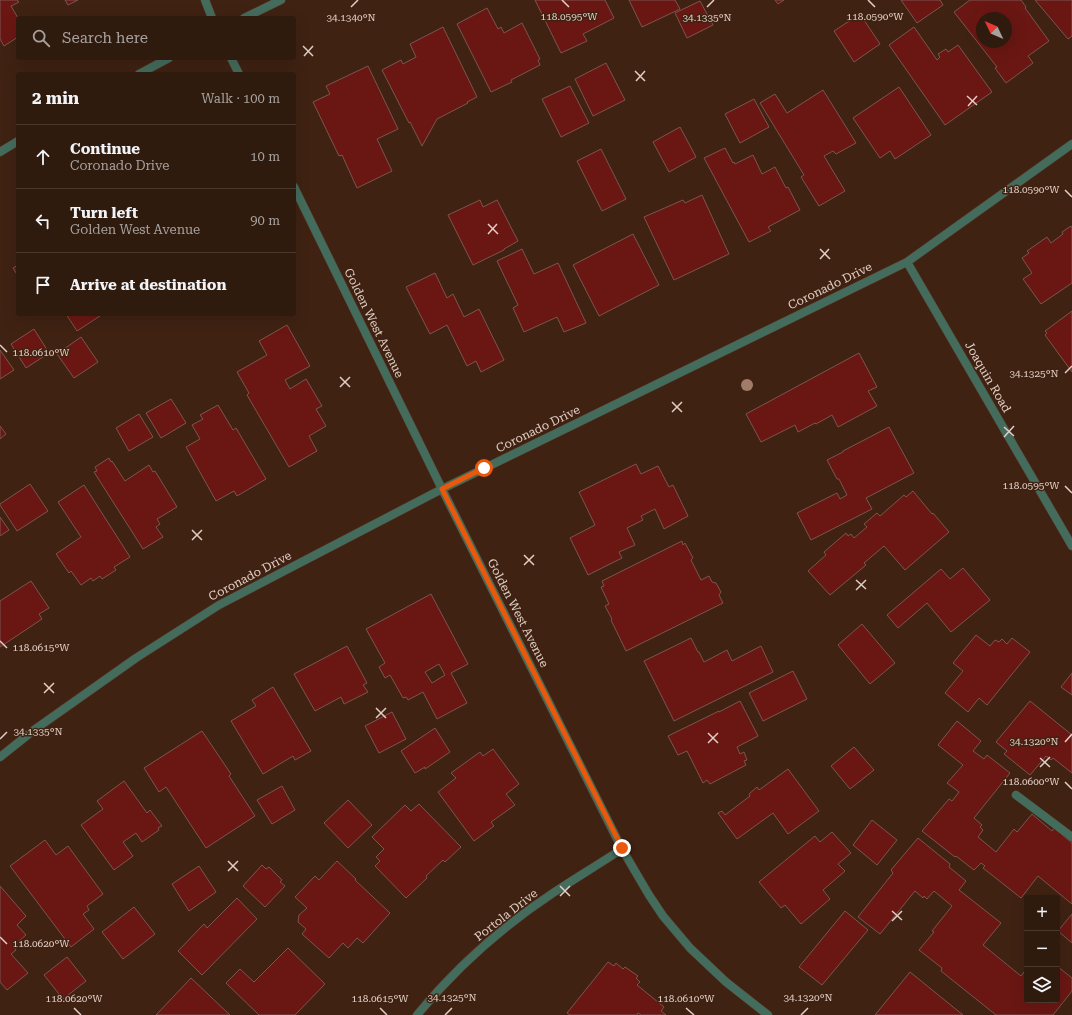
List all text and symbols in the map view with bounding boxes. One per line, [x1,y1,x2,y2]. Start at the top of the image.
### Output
text: 118.0595°W [541,11,598,22]
text: 118.0590°W [847,11,904,22]
text: 34.1340°N [326,12,376,23]
text: 34.1335°N [682,12,732,23]
north arrow [976,12,1012,48]
search box [16,16,296,60]
icon: search [30,27,52,49]
text: Search here [62,29,148,47]
text: 2 min [32,88,79,108]
text: Walk · 100 m [201,91,280,106]
text: Continue [70,140,140,158]
icon: ahead [32,146,54,168]
text: 10 m [250,149,280,164]
text: Coronado Drive [70,158,169,173]
text: 118.0590°W [1003,184,1060,195]
text: Turn left [70,204,138,222]
icon: left [32,210,54,232]
text: 90 m [250,213,280,228]
text: Golden West Avenue [70,222,200,237]
street label: Coronado Drive [786,259,875,312]
street label: Golden West Avenue [341,266,407,380]
icon: arrive [32,274,54,296]
text: Arrive at destination [70,276,226,294]
street label: Joaquin Road [962,339,1014,415]
text: 118.0610°W [13,347,70,358]
text: 34.1325°N [1009,368,1059,379]
street label: Coronado Drive [494,402,583,455]
route start [475,459,493,477]
text: 118.0595°W [1003,480,1060,491]
street label: Coronado Drive [206,548,294,604]
street label: Golden West Avenue [484,556,552,670]
text: 118.0615°W [13,642,70,653]
text: 34.1335°N [13,726,63,737]
text: 34.1320°N [1009,736,1059,747]
text: 118.0600°W [1003,776,1060,787]
route end [613,839,631,857]
street label: Portola Drive [472,886,541,944]
map controls [1024,895,1060,1003]
button: + [1024,895,1060,931]
button: − [1024,931,1060,967]
text: 118.0620°W [13,938,70,949]
button: layers [1024,967,1060,1003]
text: 34.1325°N [427,992,477,1003]
text: 34.1320°N [783,992,833,1003]
text: 118.0620°W [46,993,103,1004]
text: 118.0615°W [352,993,409,1004]
text: 118.0610°W [658,993,715,1004]

